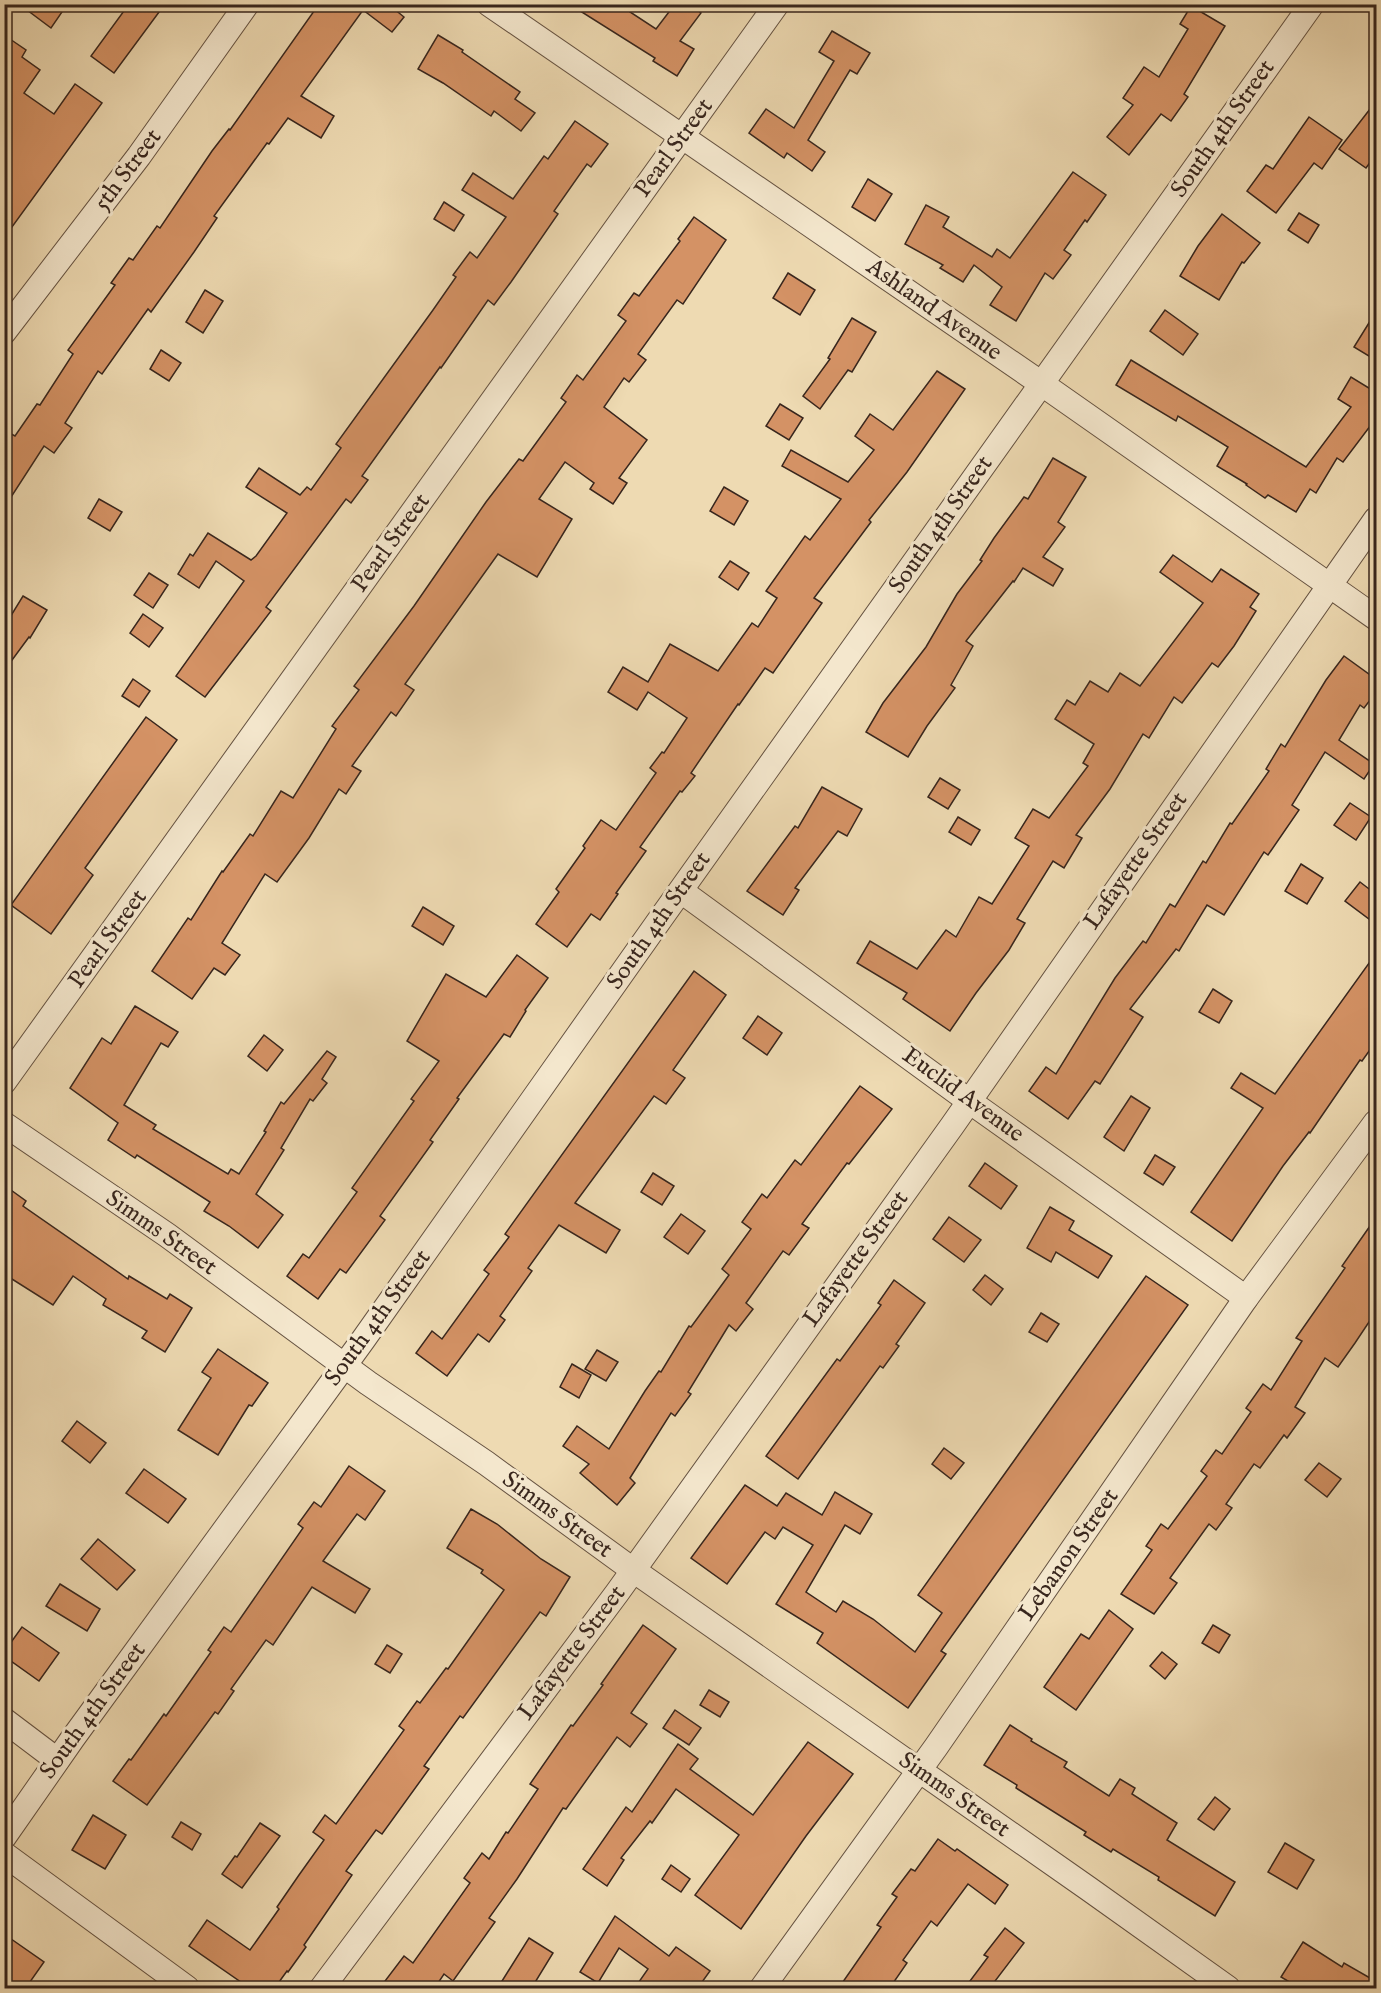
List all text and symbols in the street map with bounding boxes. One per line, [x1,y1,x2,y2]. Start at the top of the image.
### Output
street label: South 4th Street [1164,54,1282,204]
street label: Pearl Street [628,92,720,204]
street label: 5th Street [87,123,169,217]
street label: Ashland Avenue [859,251,1008,368]
street label: South 4th Street [882,450,1000,600]
street label: Pearl Street [345,487,437,599]
street label: Lafayette Street [1077,786,1195,936]
street label: South 4th Street [600,846,718,996]
street label: Pearl Street [62,883,154,995]
street label: Euclid Avenue [896,1040,1030,1150]
street label: Simms Street [99,1183,223,1283]
street label: Lafayette Street [796,1185,916,1333]
street label: South 4th Street [318,1244,438,1392]
street label: Simms Street [496,1465,618,1565]
street label: Lebanon Street [1012,1483,1126,1627]
street label: Lafayette Street [511,1579,633,1727]
street label: South 4th Street [33,1637,153,1785]
street label: Simms Street [892,1745,1016,1845]

